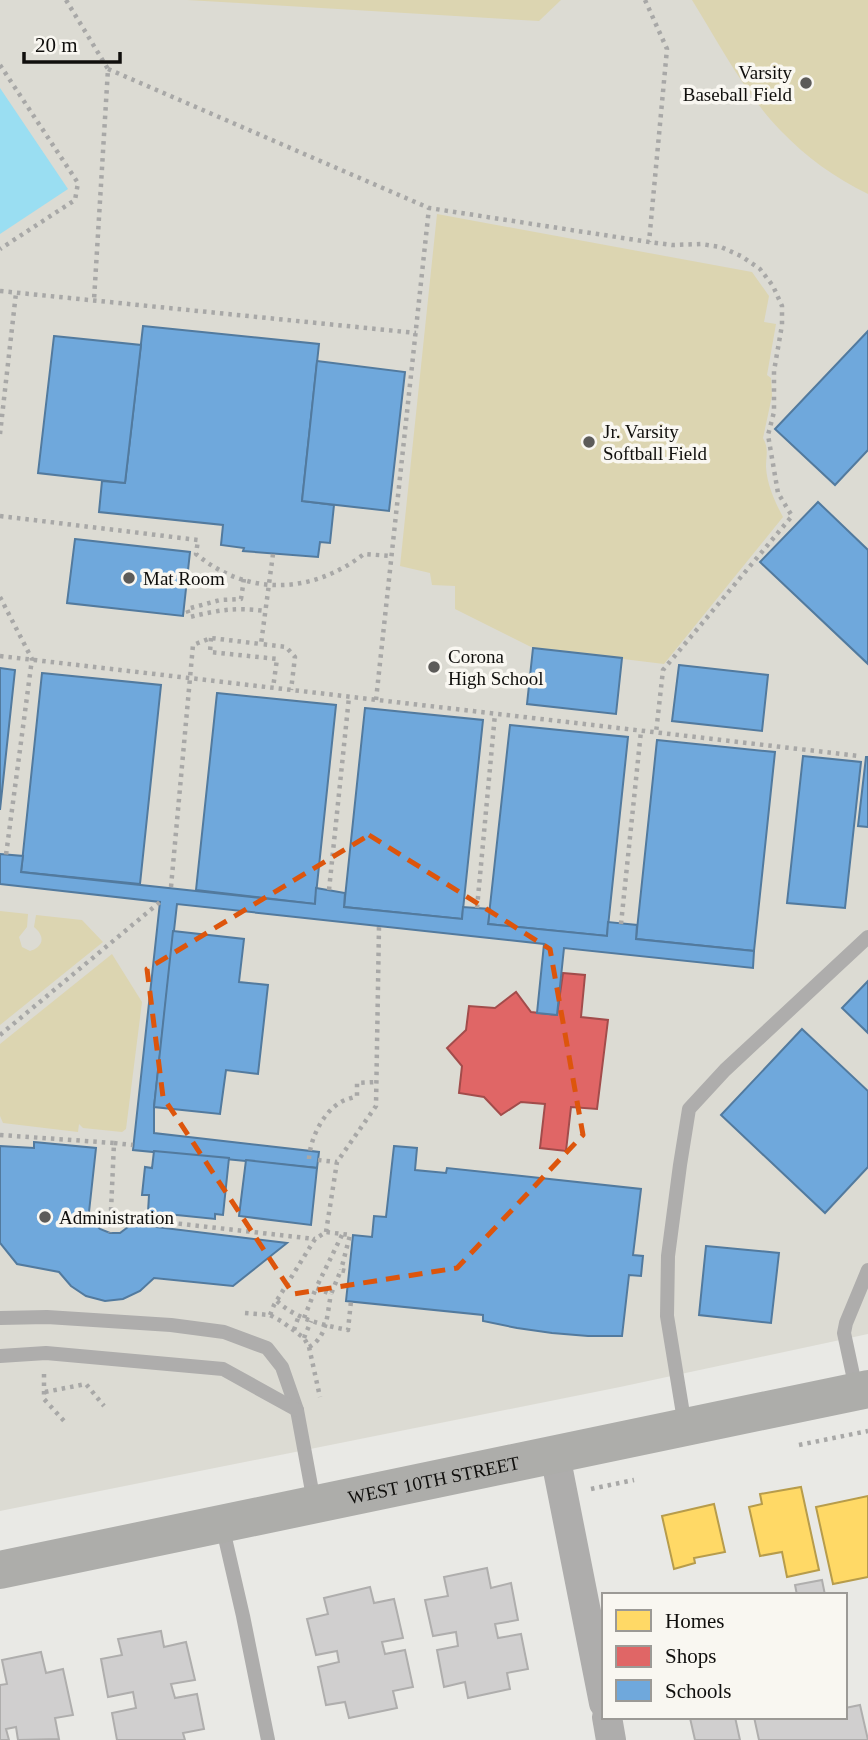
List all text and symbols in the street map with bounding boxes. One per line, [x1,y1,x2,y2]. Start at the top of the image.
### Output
scale bar [24,21,121,65]
text: 20 m [35,33,78,57]
place label: Varsity Baseball Field [683,62,792,105]
marker: Varsity Baseball Field [798,75,814,91]
place label: Jr. Varsity Softball Field [603,421,707,464]
marker: Jr. Varsity Softball Field [581,434,597,450]
place label: Mat Room [143,568,225,589]
marker: Mat Room [121,570,137,586]
place label: Corona High School [448,646,544,689]
marker: Corona High School [426,659,442,675]
place label: Administration [59,1207,175,1228]
marker: Administration [37,1209,53,1225]
street label: WEST 10TH STREET [346,1451,522,1508]
legend [602,1593,847,1719]
text: Homes [665,1609,725,1633]
text: Shops [665,1644,716,1668]
text: Schools [665,1679,732,1703]

